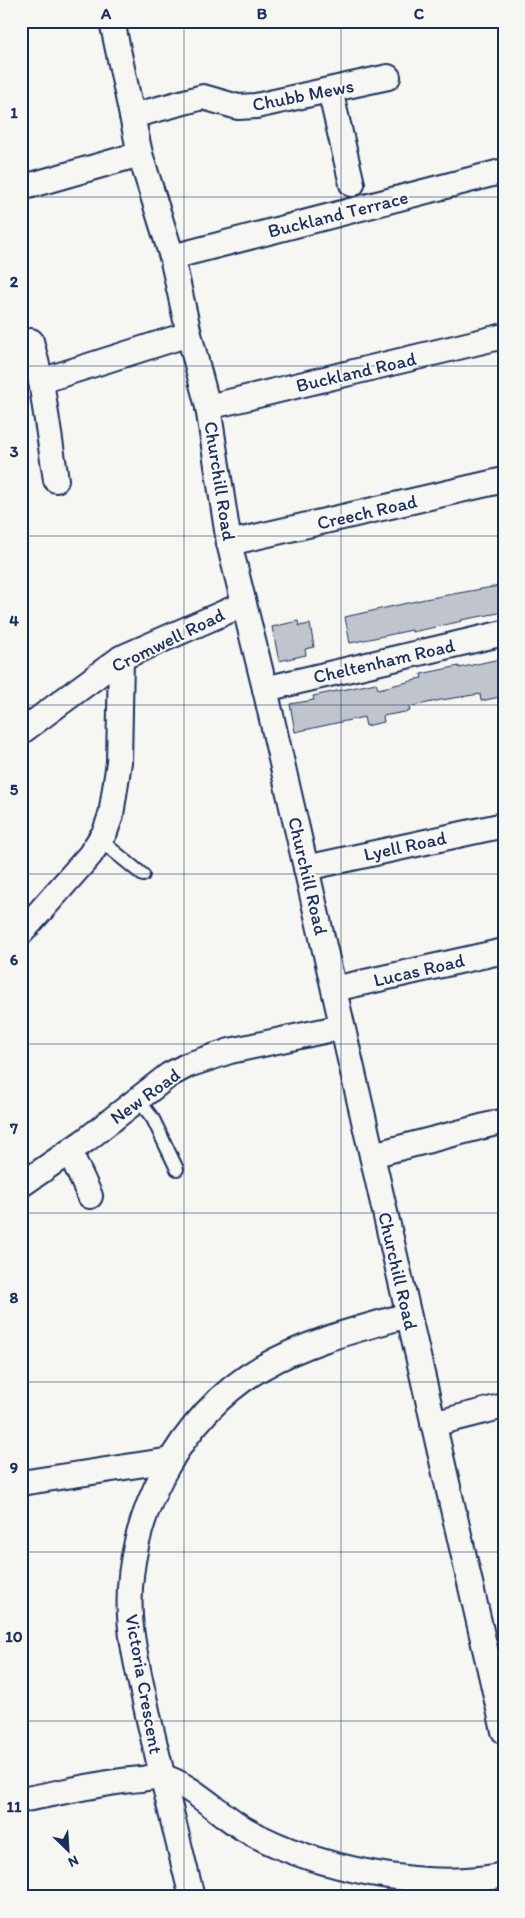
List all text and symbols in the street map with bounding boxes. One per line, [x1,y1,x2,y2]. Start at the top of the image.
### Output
text: A [100,4,112,23]
text: B [257,4,268,23]
text: C [414,4,425,23]
street label: Chubb Mews [250,74,356,116]
text: 1 [10,103,18,122]
street label: Buckland Terrace [265,185,411,243]
text: 2 [10,272,19,291]
street label: Buckland Road [294,347,419,397]
street label: Churchill Road [199,420,241,543]
text: 3 [10,442,19,461]
street label: Creech Road [315,489,420,535]
street label: Cromwell Road [108,602,229,677]
text: 4 [9,611,19,630]
street label: Cheltenham Road [311,633,458,688]
text: 5 [10,780,19,799]
street label: Churchill Road [283,815,333,938]
street label: Lyell Road [362,826,449,866]
street label: Lucas Road [371,948,467,992]
text: 6 [10,950,19,969]
street label: New Road [106,1063,184,1129]
text: 7 [9,1119,18,1138]
street label: Churchill Road [373,1210,423,1333]
text: 8 [10,1288,19,1307]
text: 9 [10,1458,18,1477]
street label: Victoria Crescent [120,1612,168,1756]
text: 10 [5,1627,23,1646]
text: 11 [7,1797,22,1816]
north arrow [42,1826,92,1876]
text: N [65,1852,81,1871]

